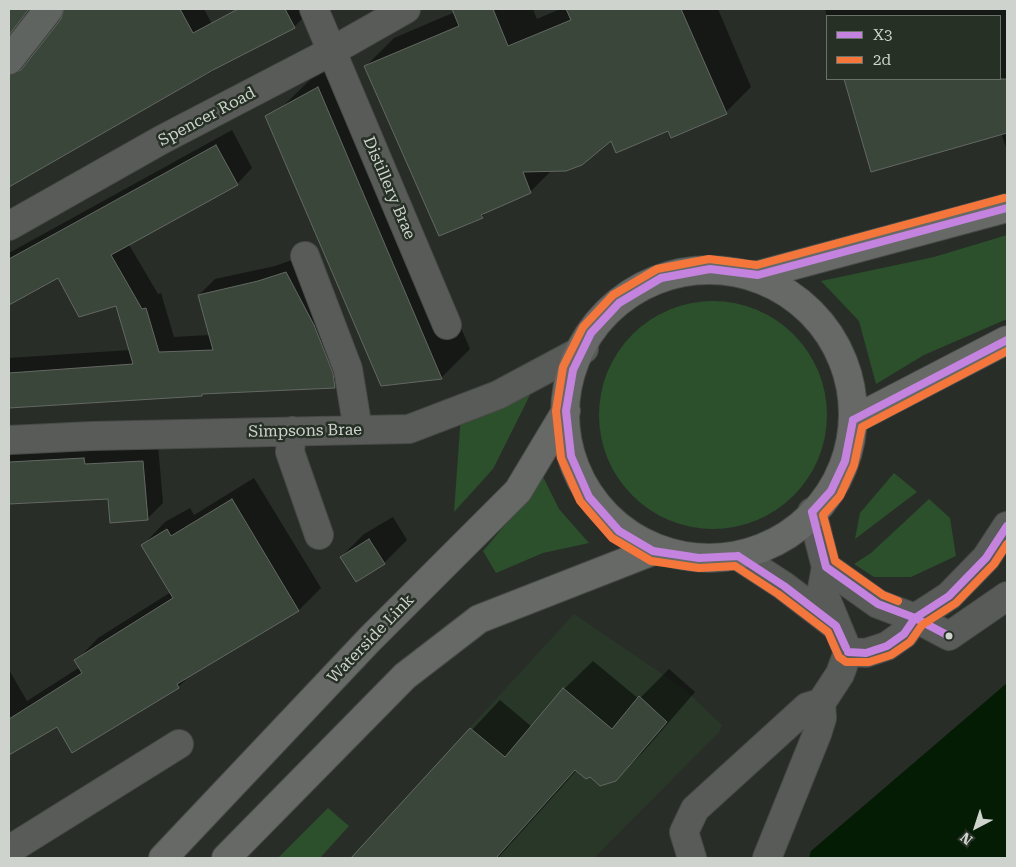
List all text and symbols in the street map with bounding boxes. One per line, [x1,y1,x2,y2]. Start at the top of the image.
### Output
legend [826,15,1001,80]
text: X3 [873,26,893,44]
text: 2d [873,51,891,69]
street label: Spencer Road [155,83,259,151]
street label: Distillery Brae [359,134,419,242]
street label: Simpsons Brae [248,420,362,442]
street label: Waterside Link [324,591,418,687]
unlabelled marker [944,631,954,641]
north arrow [951,802,1001,852]
text: N [957,829,976,848]

